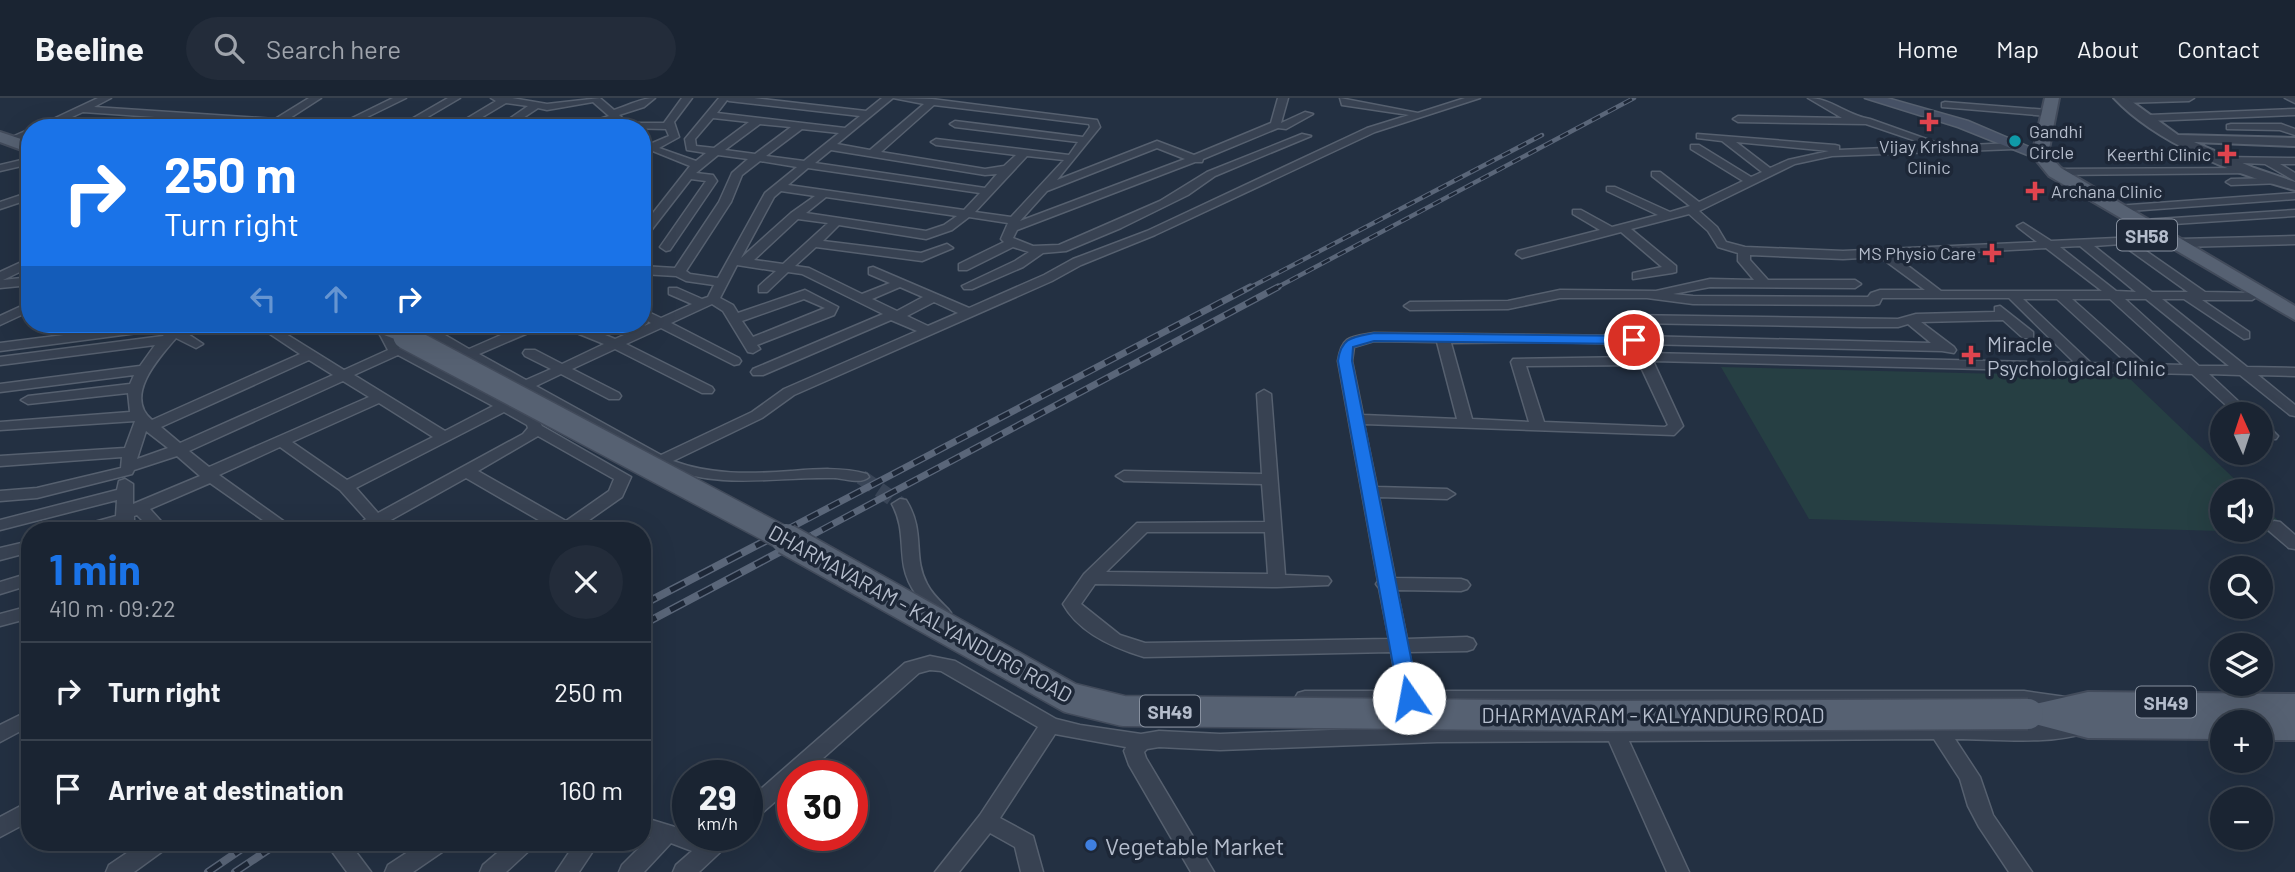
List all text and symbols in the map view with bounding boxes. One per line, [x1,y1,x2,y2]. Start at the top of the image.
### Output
search box [186,17,676,80]
text: Beeline [35,28,144,68]
icon: search [210,29,248,67]
text: Search here [266,33,401,64]
text: Home [1897,34,1958,63]
text: Map [1996,34,2039,63]
text: About [2077,34,2139,63]
text: Contact [2177,34,2260,63]
marker: Vijay Krishna Clinic [1919,112,1939,132]
place label: Gandhi Circle [2029,120,2083,163]
marker: Gandhi Circle [2007,133,2023,149]
place label: Vijay Krishna Clinic [1879,135,1979,178]
place label: Keerthi Clinic [2107,143,2211,165]
text: 250 m [164,144,297,203]
marker: Keerthi Clinic [2217,144,2237,164]
icon: right [49,147,140,238]
place label: Archana Clinic [2051,180,2162,202]
marker: Archana Clinic [2025,181,2045,201]
text: Turn right [164,204,299,242]
road number: SH58 [2117,220,2177,251]
place label: MS Physio Care [1858,242,1976,264]
marker: MS Physio Care [1982,243,2002,263]
icon: left [244,280,282,318]
icon: ahead [317,280,355,318]
icon: right [390,280,428,318]
pin [1604,310,1664,370]
icon: arrive [1615,321,1653,359]
place label: Miracle Psychological Clinic [1987,331,2166,380]
marker: Miracle Psychological Clinic [1961,345,1981,365]
north arrow [2210,402,2273,466]
map controls [2210,402,2273,850]
button: sound [2210,479,2273,542]
street label: DHARMAVARAM - KALYANDURG ROAD [765,519,1077,707]
text: 1 min [49,543,141,593]
button: close [549,545,623,619]
button: search [2210,556,2273,619]
text: 410 m · 09:22 [49,594,176,622]
button: layers [2210,633,2273,696]
position arrow [1372,661,1446,735]
icon: right [49,672,87,710]
text: Turn right [108,676,221,707]
text: 250 m [554,676,623,707]
road number: SH49 [2136,687,2196,718]
road number: SH49 [1140,696,1200,726]
street label: DHARMAVARAM - KALYANDURG ROAD [1481,702,1825,727]
button: + [2210,710,2273,773]
speed limit sign: 30 [777,760,868,851]
icon: arrive [49,770,87,808]
text: Arrive at destination [108,774,344,805]
text: 160 m [559,774,623,805]
text: 29 [698,775,737,817]
button: − [2210,787,2273,850]
text: km/h [697,812,738,834]
place label: Vegetable Market [1105,831,1285,860]
marker: Vegetable Market [1083,837,1099,853]

